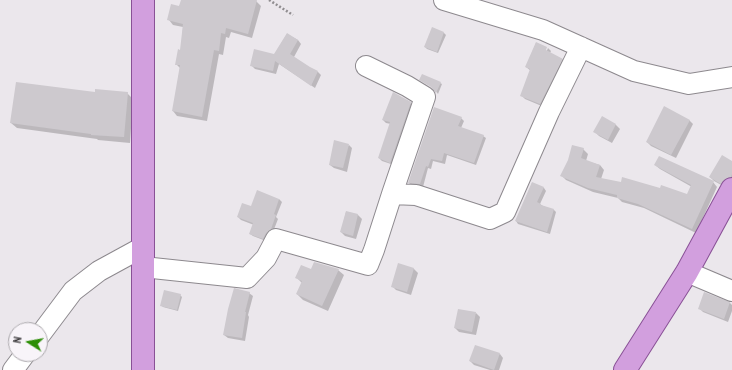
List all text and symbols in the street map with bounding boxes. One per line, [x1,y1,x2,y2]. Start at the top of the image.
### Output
north arrow [8,322,48,362]
text: N [10,335,25,344]

